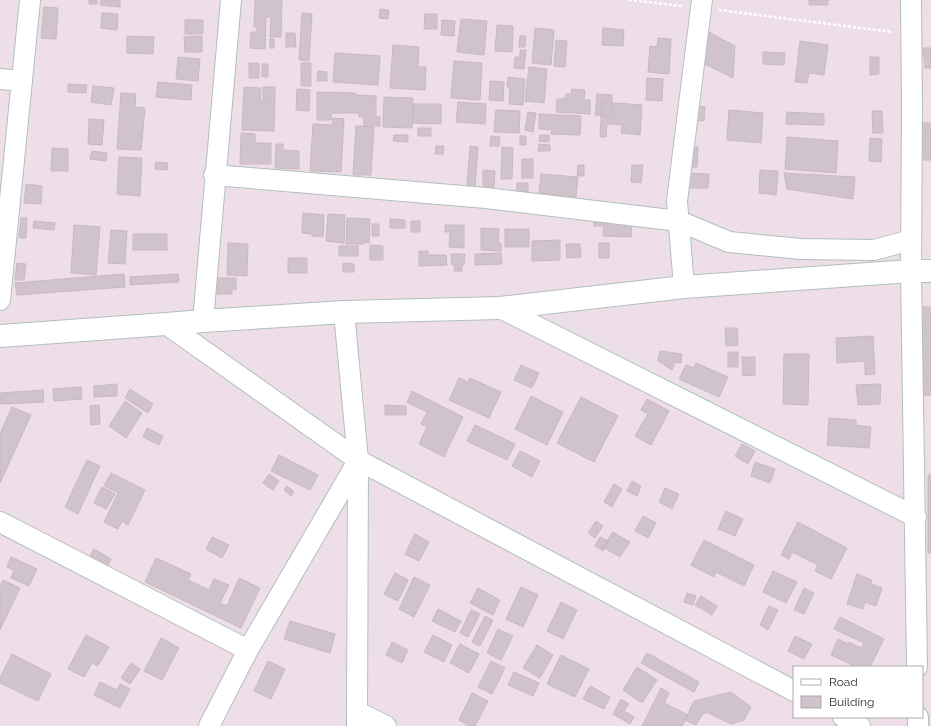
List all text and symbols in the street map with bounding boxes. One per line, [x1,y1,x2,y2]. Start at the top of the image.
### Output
legend [793,666,923,718]
text: Road [829,675,858,689]
text: Building [829,695,875,709]

